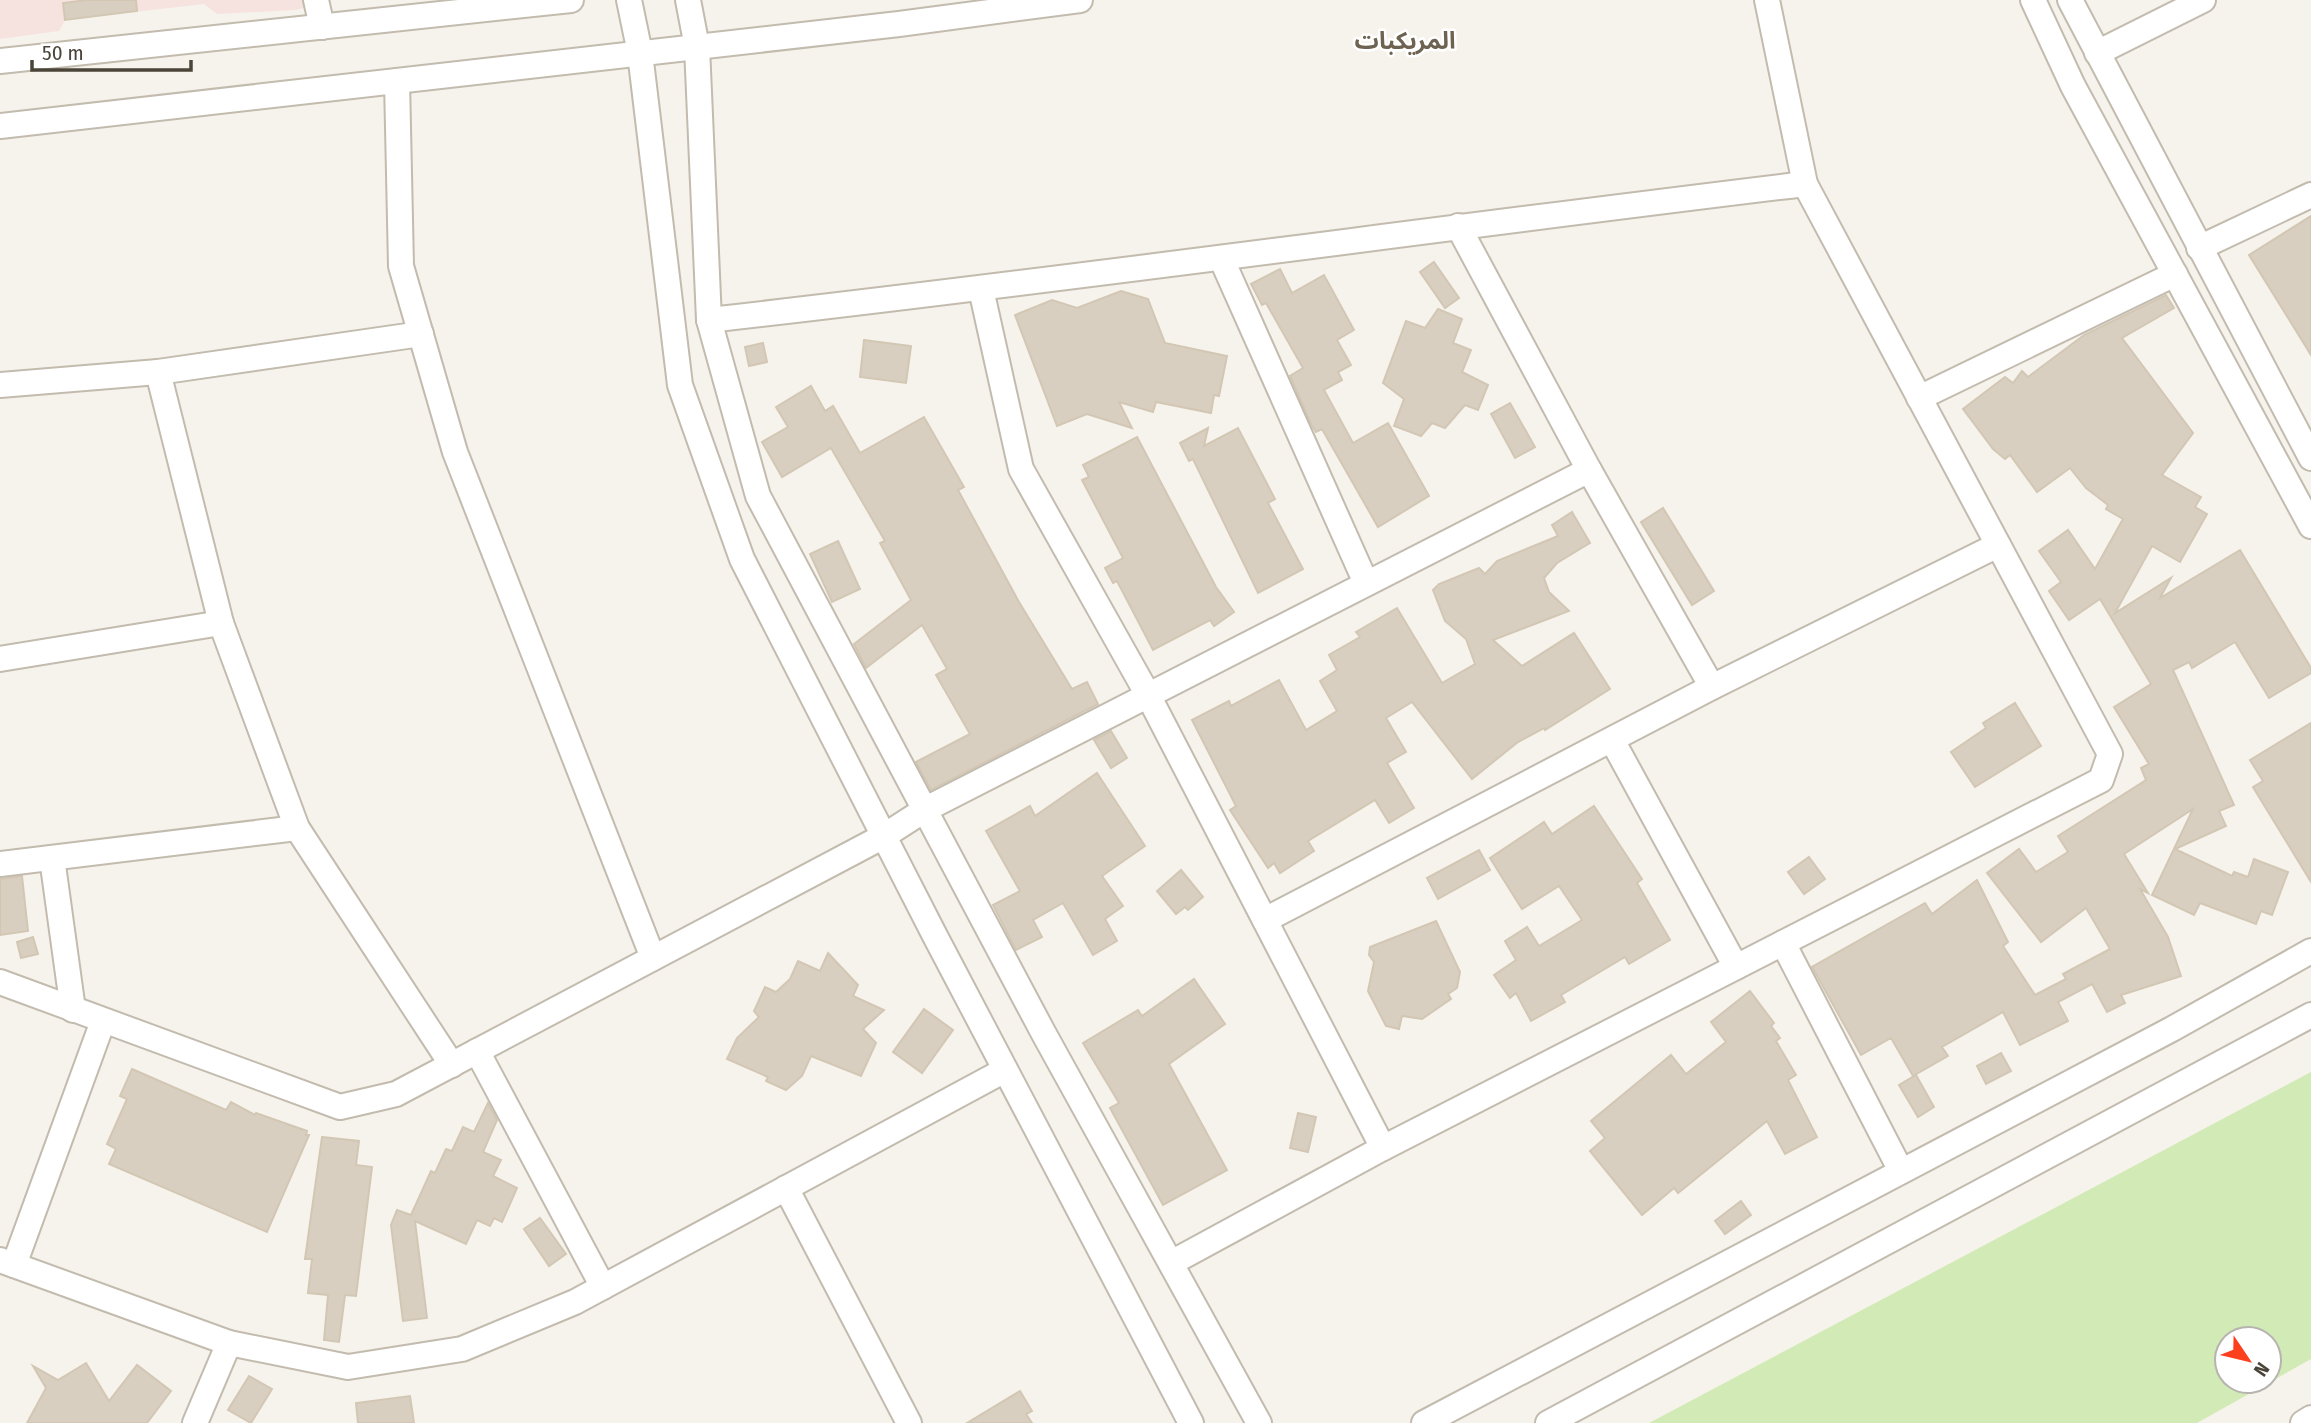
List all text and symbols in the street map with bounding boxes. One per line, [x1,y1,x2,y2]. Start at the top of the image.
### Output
district label: المريكبات [1355,27,1455,55]
scale bar [32,28,191,72]
text: 50 m [42,40,84,66]
north arrow [2213,1325,2283,1395]
text: N [2249,1358,2274,1381]

